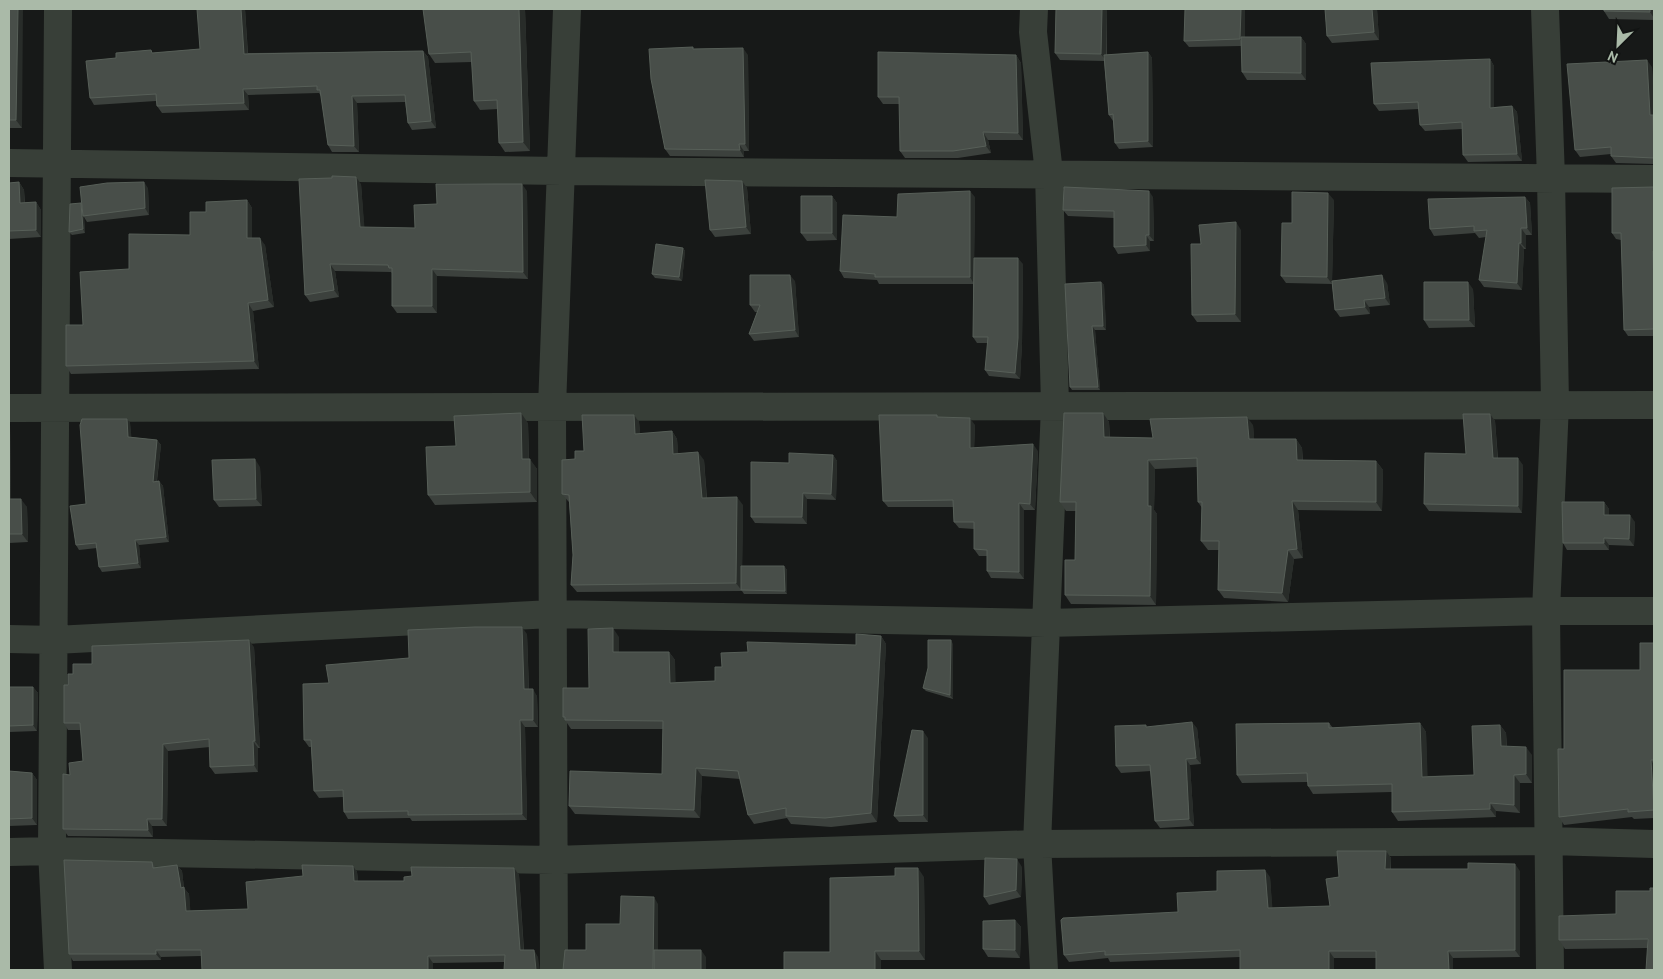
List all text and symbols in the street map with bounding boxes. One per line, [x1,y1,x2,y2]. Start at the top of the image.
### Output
north arrow [1593,20,1643,70]
text: N [1605,47,1621,67]

